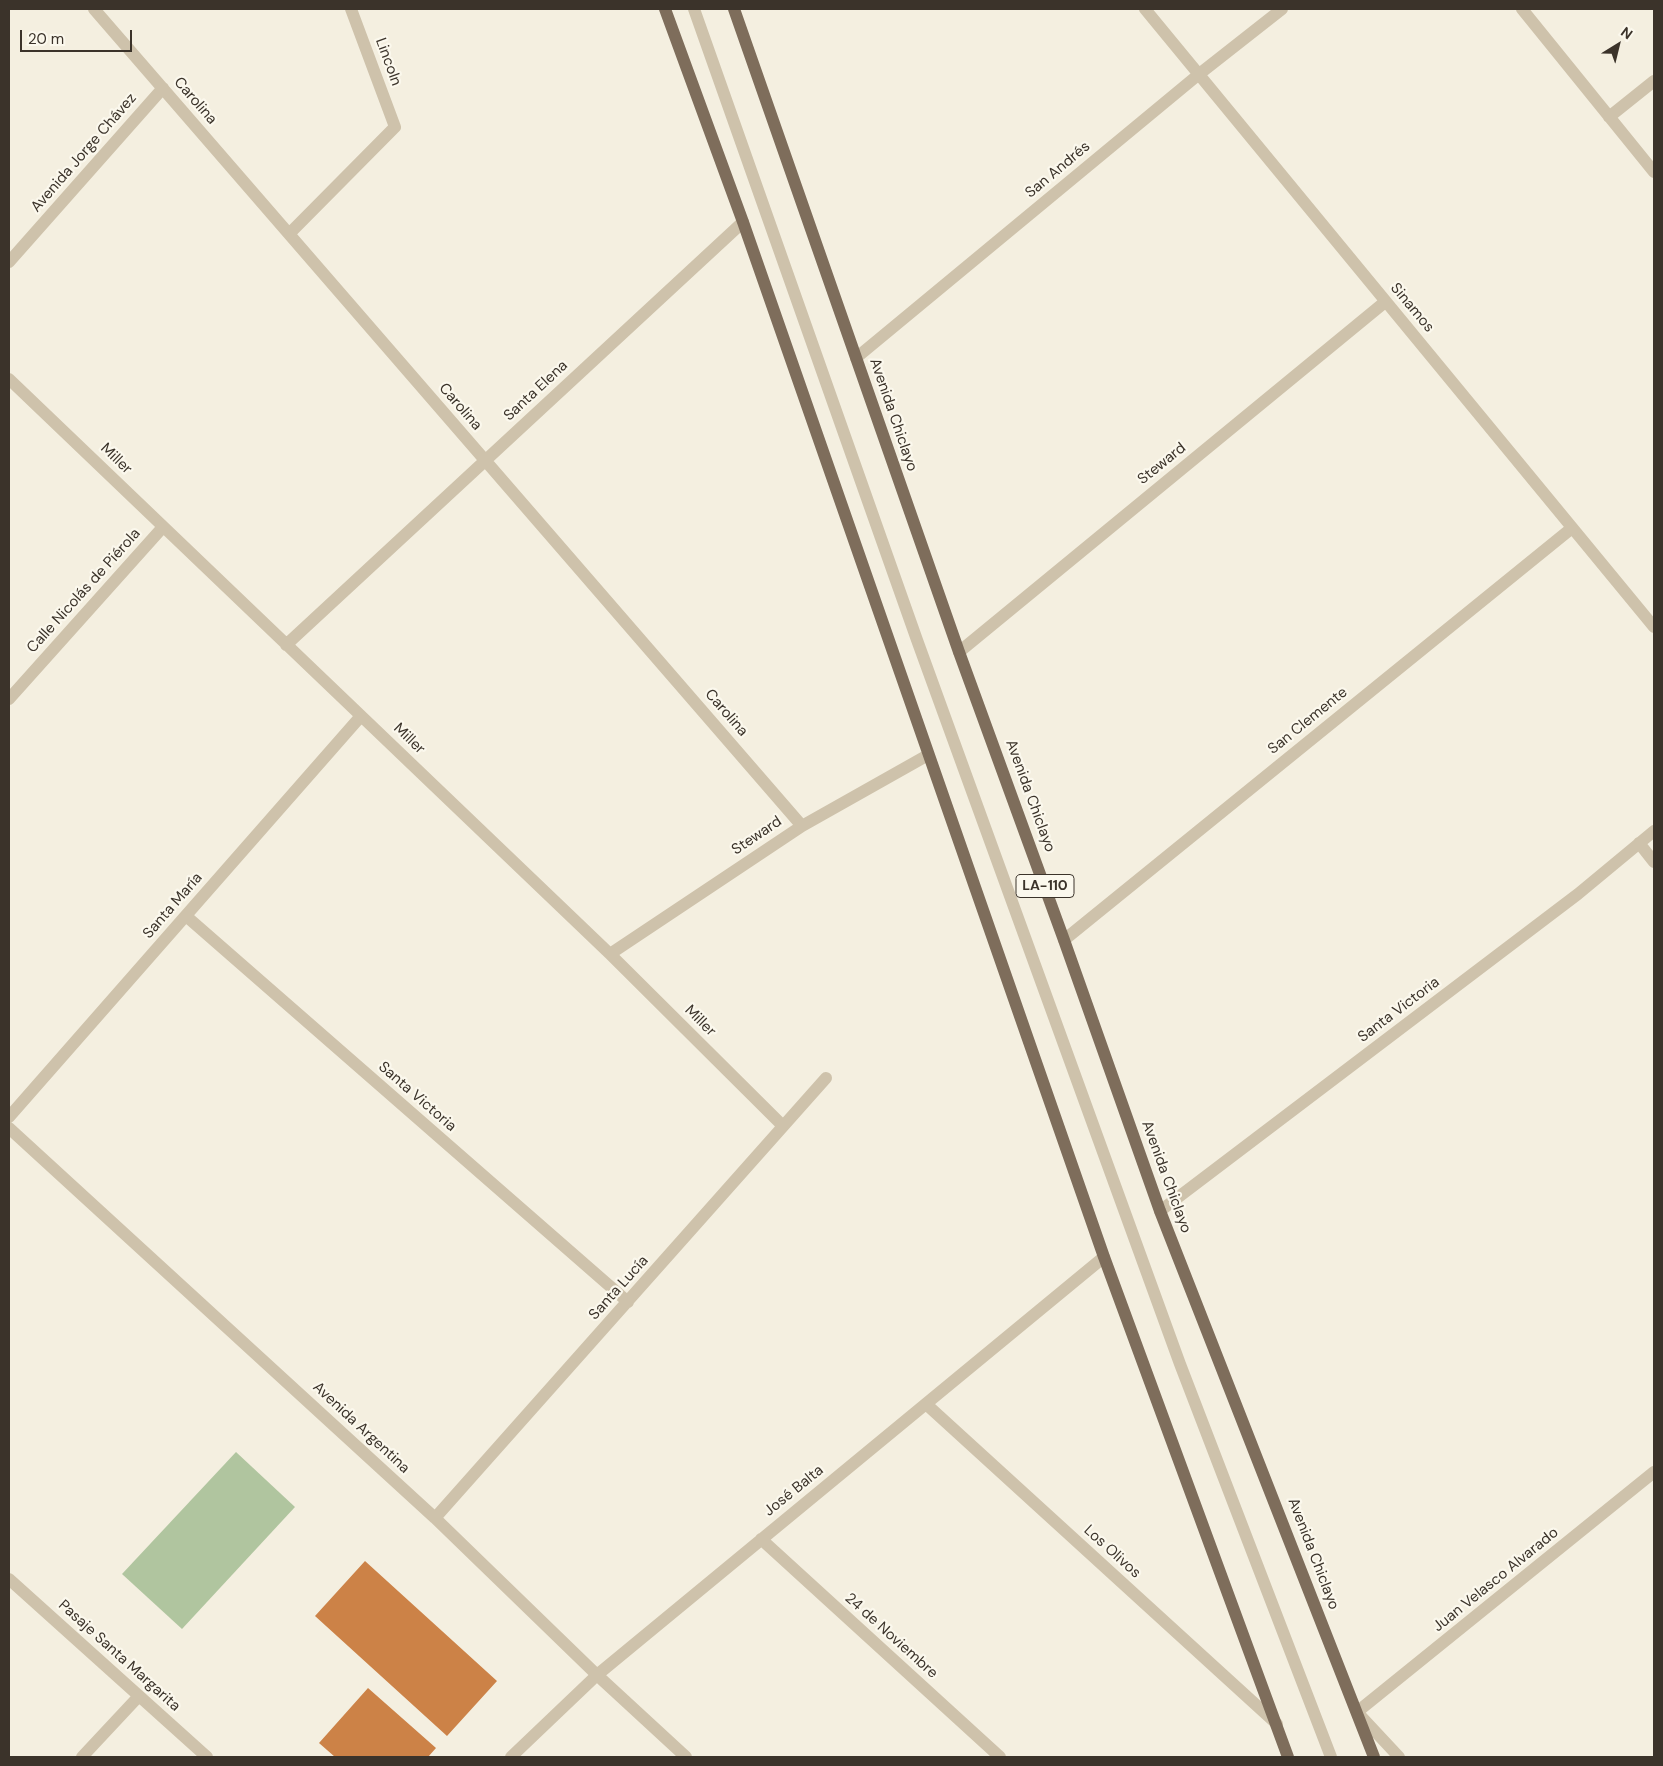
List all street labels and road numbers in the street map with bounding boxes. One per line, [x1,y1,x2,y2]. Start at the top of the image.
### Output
street label: Lincoln [371,36,405,88]
street label: Carolina [170,74,220,128]
street label: Avenida Jorge Chávez [27,90,141,216]
street label: San Andrés [1022,138,1094,202]
street label: Sinamos [1386,280,1438,336]
street label: Avenida Chiclayo [865,356,921,474]
street label: Santa Elena [500,357,572,425]
street label: Carolina [435,380,485,434]
street label: Steward [1134,439,1190,489]
street label: Miller [96,440,136,478]
street label: Calle Nicolás de Piérola [23,525,145,657]
street label: San Clemente [1265,684,1351,758]
street label: Carolina [701,686,751,740]
street label: Miller [389,720,429,758]
street label: Avenida Chiclayo [1001,737,1059,855]
street label: Steward [729,813,785,859]
street label: Santa María [140,869,206,943]
road number: LA-110 [1016,874,1074,898]
street label: Santa Victoria [1355,974,1443,1046]
street label: Miller [681,1002,719,1040]
street label: Santa Victoria [374,1058,460,1136]
street label: Avenida Chiclayo [1137,1118,1195,1236]
street label: Santa Lucía [586,1252,652,1324]
street label: Avenida Argentina [309,1379,413,1477]
street label: José Balta [761,1462,827,1520]
street label: Avenida Chiclayo [1283,1496,1343,1612]
street label: Los Olivos [1080,1522,1144,1582]
street label: Juan Velasco Alvarado [1430,1524,1562,1636]
street label: 24 de Noviembre [841,1590,941,1682]
street label: Pasaje Santa Margarita [54,1597,184,1715]

